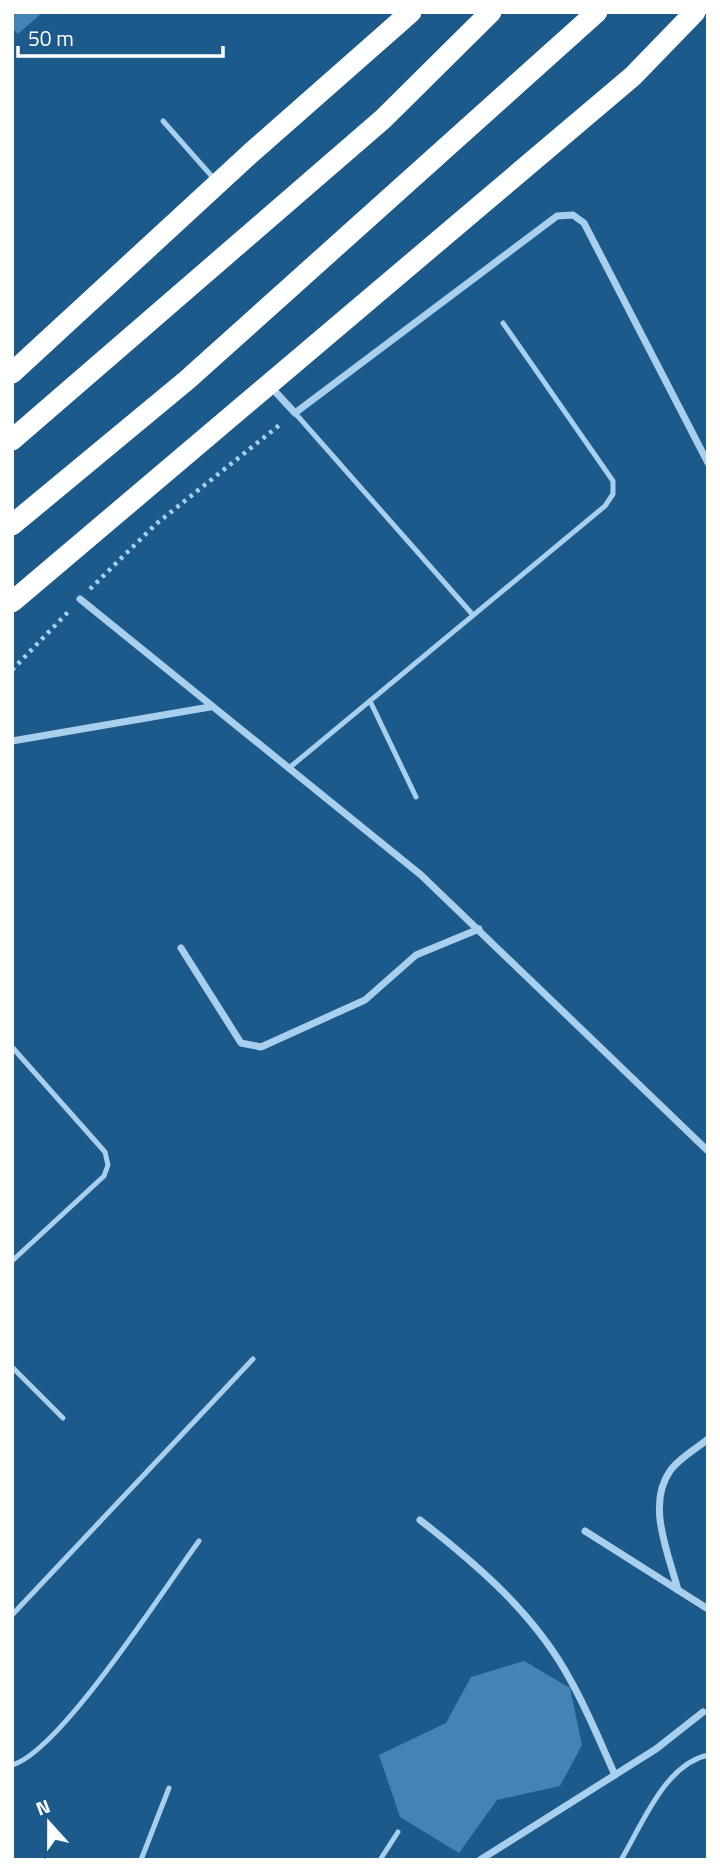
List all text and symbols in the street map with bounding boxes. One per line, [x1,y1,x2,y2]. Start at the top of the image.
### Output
scale bar [18,14,222,58]
text: 50 m [28,22,74,54]
north arrow [14,1788,84,1858]
text: N [31,1791,54,1823]

